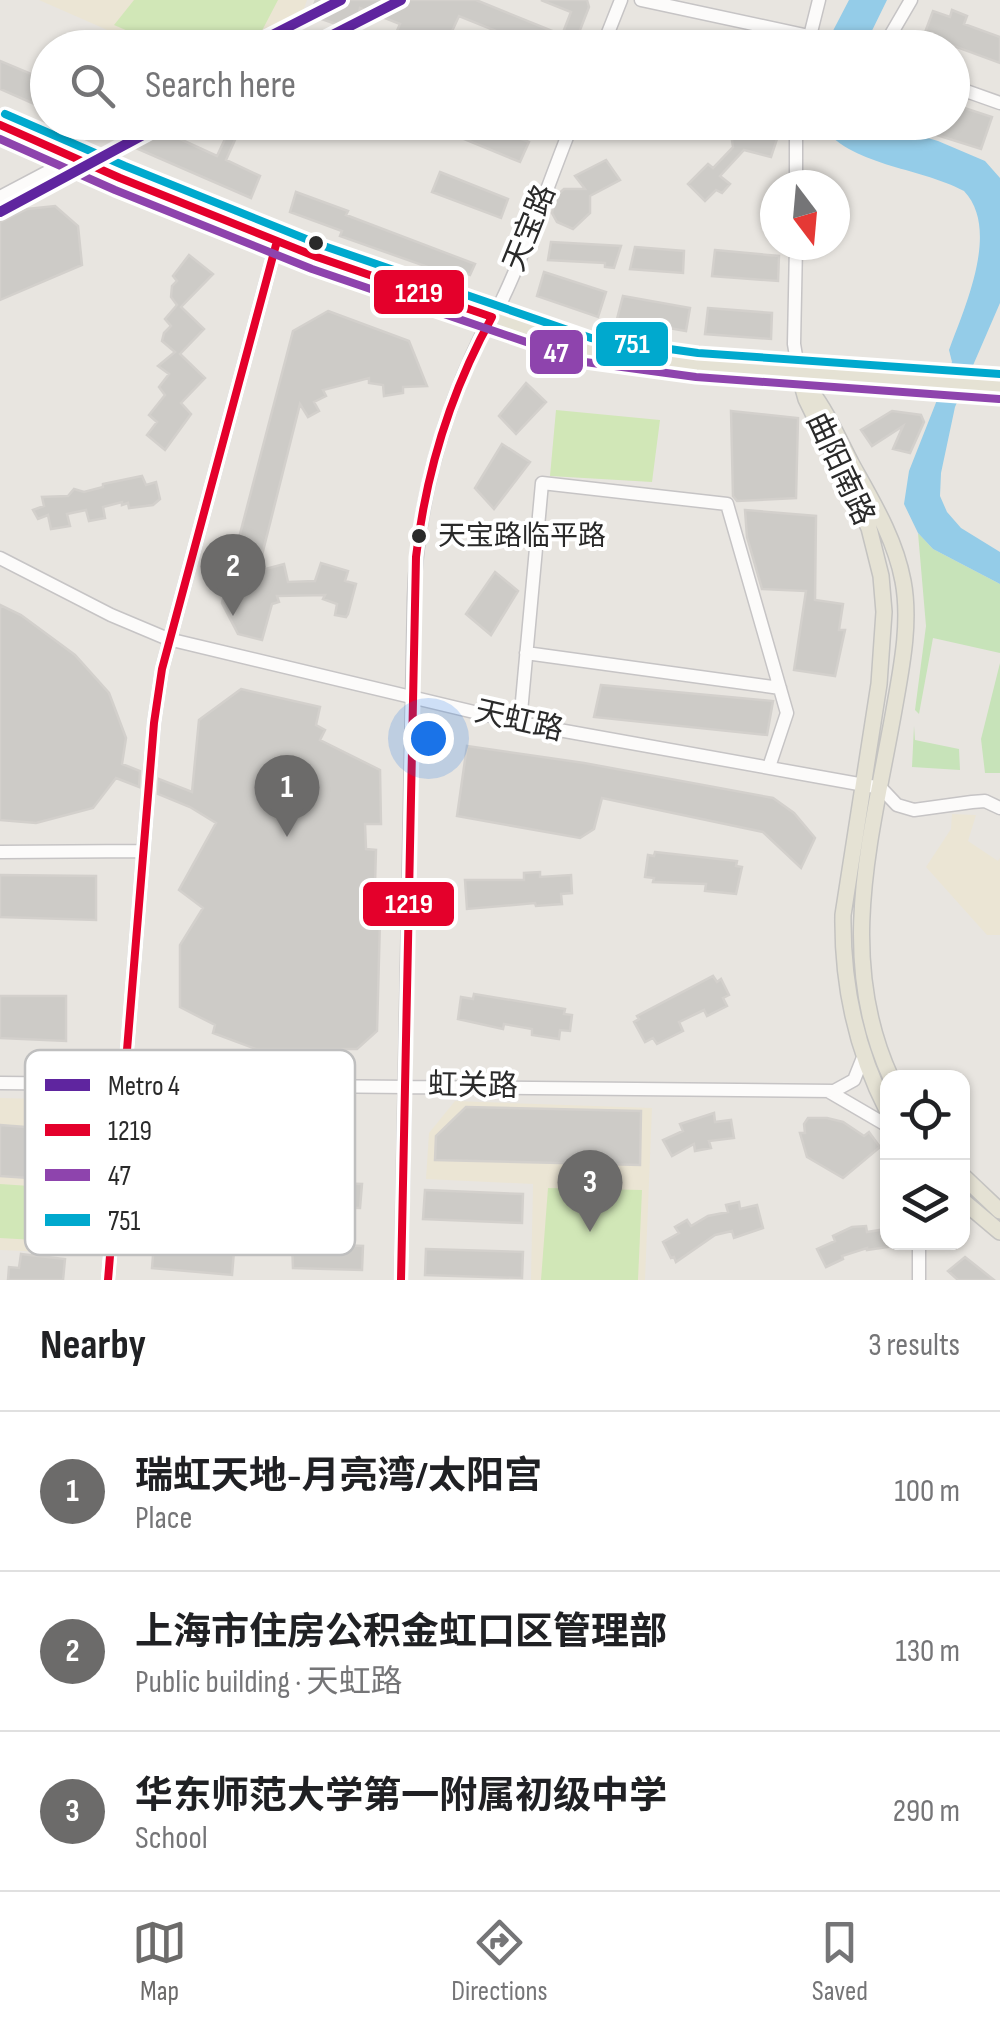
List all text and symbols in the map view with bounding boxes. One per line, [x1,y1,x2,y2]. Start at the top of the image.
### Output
search box [30,30,970,140]
icon: search [65,58,120,113]
text: Search here [145,63,296,108]
north arrow [760,170,850,260]
street label: 天宝路 [496,180,564,276]
unlabelled marker [306,233,326,253]
line badge: 1219 [372,268,466,316]
text: 1219 [395,277,443,310]
line badge: 751 [594,320,670,368]
line badge: 47 [528,328,585,376]
text: 751 [614,328,650,361]
text: 47 [544,337,569,370]
street label: 曲阳南路 [798,407,882,531]
place label: 天宝路临平路 [438,520,606,553]
marker: 天宝路临平路 [409,526,429,546]
pin: 2 [200,534,266,616]
street label: 天虹路 [471,693,567,749]
your location [403,713,454,764]
pin: 1 [254,754,320,837]
line badge: 1219 [361,880,456,928]
text: 1219 [385,888,433,921]
legend [25,1050,355,1255]
street label: 虹关路 [428,1067,518,1105]
text: Metro 4 [108,1070,180,1103]
map controls [880,1070,970,1250]
button: locate [880,1070,970,1160]
text: 1219 [108,1115,152,1148]
pin: 3 [558,1150,622,1232]
text: 47 [108,1160,131,1193]
button: layers [880,1160,970,1250]
text: 751 [108,1205,140,1238]
text: Nearby [40,1320,146,1371]
text: 3 results [868,1326,960,1365]
text: 瑞虹天地-月亮湾/太阳宫 [135,1454,542,1499]
text: 1 [66,1472,79,1511]
text: 100 m [895,1472,960,1511]
text: Place [135,1499,192,1538]
text: 上海市住房公积金虹口区管理部 [135,1610,667,1655]
text: 2 [65,1632,80,1671]
text: 130 m [895,1632,960,1671]
text: Public building · 天虹路 [135,1663,403,1702]
text: 华东师范大学第一附属初级中学 [135,1774,667,1819]
text: 3 [65,1792,80,1831]
text: 290 m [893,1792,960,1831]
text: School [135,1819,208,1858]
tab: Map [132,1915,187,2008]
tab: Directions [451,1915,548,2008]
tab: Saved [812,1915,868,2008]

